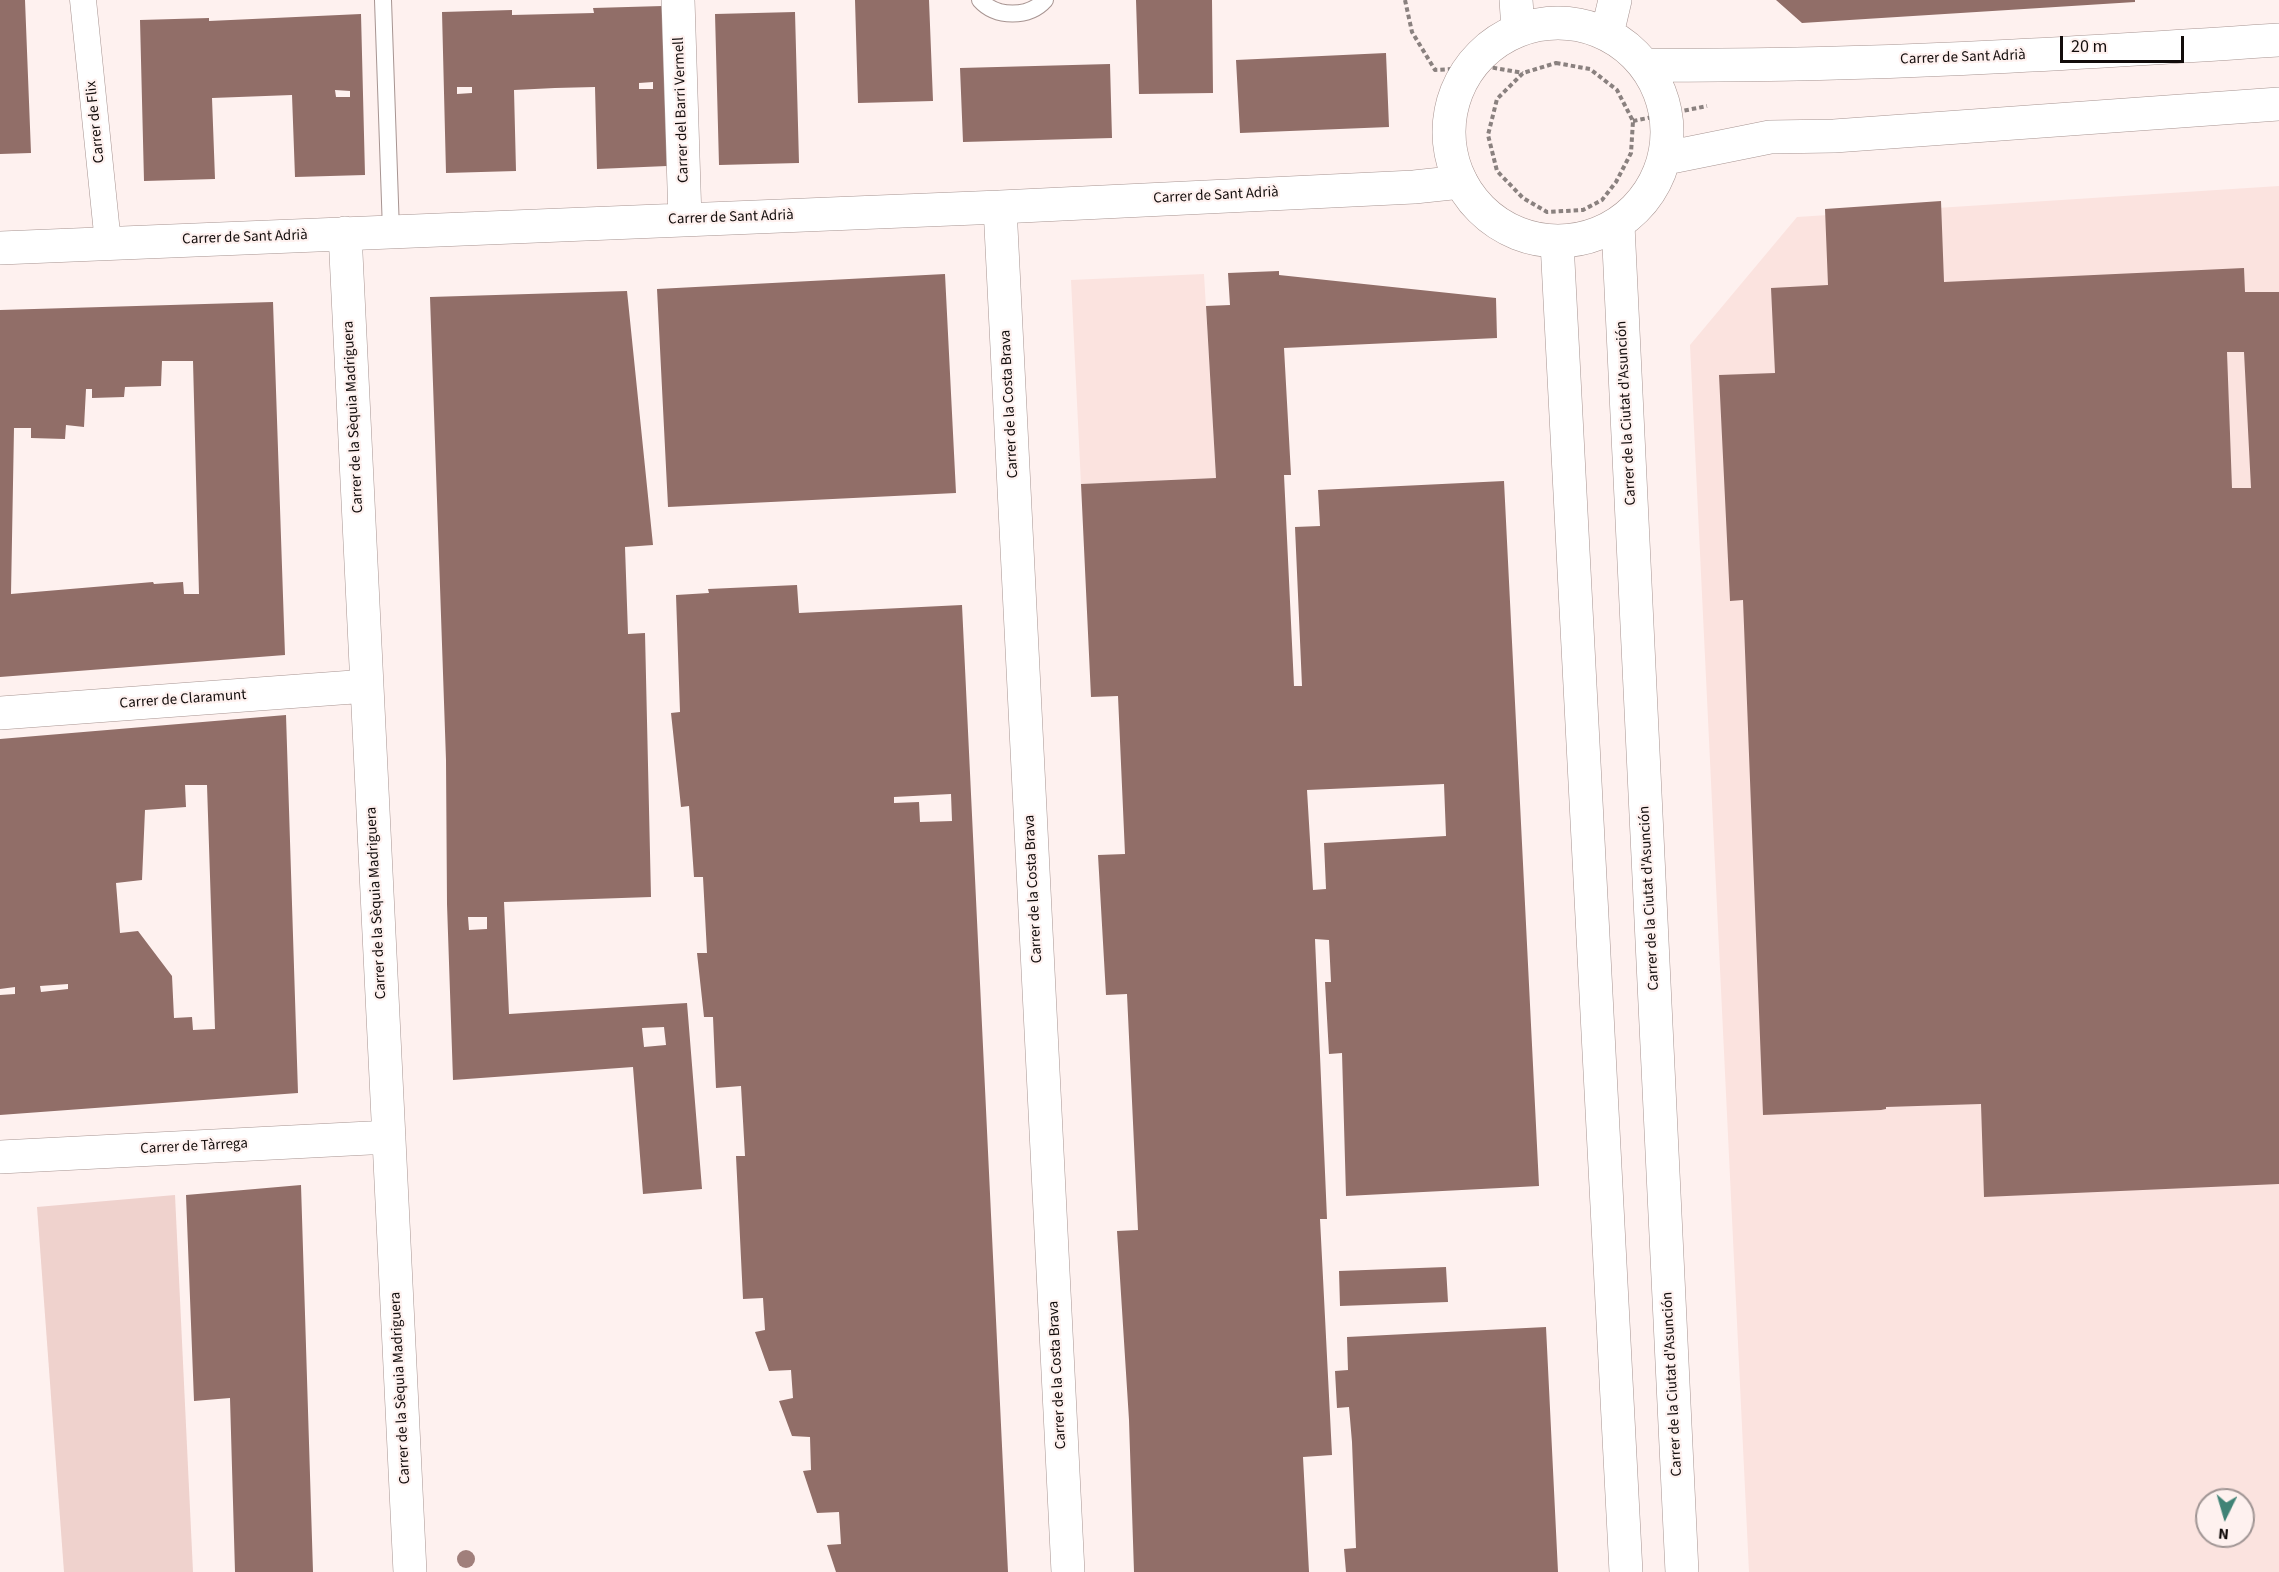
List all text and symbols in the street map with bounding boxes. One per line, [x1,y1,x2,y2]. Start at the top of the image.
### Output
scale bar [2063,24,2188,62]
text: 20 m [2071,34,2107,59]
street label: Carrer del Barri Vermell [670,37,694,183]
street label: Carrer de Sant Adrià [1900,47,2026,69]
street label: Carrer de Flix [83,80,109,164]
street label: Carrer de Sant Adrià [1153,184,1279,208]
street label: Carrer de Sant Adrià [668,207,794,229]
street label: Carrer de Sant Adrià [182,227,308,249]
street label: Carrer de la Sèquia Madriguera [340,320,368,514]
street label: Carrer de la Ciutat d'Asunción [1613,320,1641,506]
street label: Carrer de la Costa Brava [997,329,1023,479]
street label: Carrer de Claramunt [119,687,247,713]
street label: Carrer de la Ciutat d'Asunción [1636,805,1664,991]
street label: Carrer de la Sèquia Madriguera [363,806,391,1000]
street label: Carrer de la Costa Brava [1021,814,1047,964]
street label: Carrer de Tàrrega [140,1135,248,1159]
street label: Carrer de la Sèquia Madriguera [387,1291,415,1485]
street label: Carrer de la Ciutat d'Asunción [1659,1291,1687,1477]
street label: Carrer de la Costa Brava [1045,1300,1071,1450]
north arrow [2195,1488,2255,1548]
text: N [2217,1523,2230,1545]

